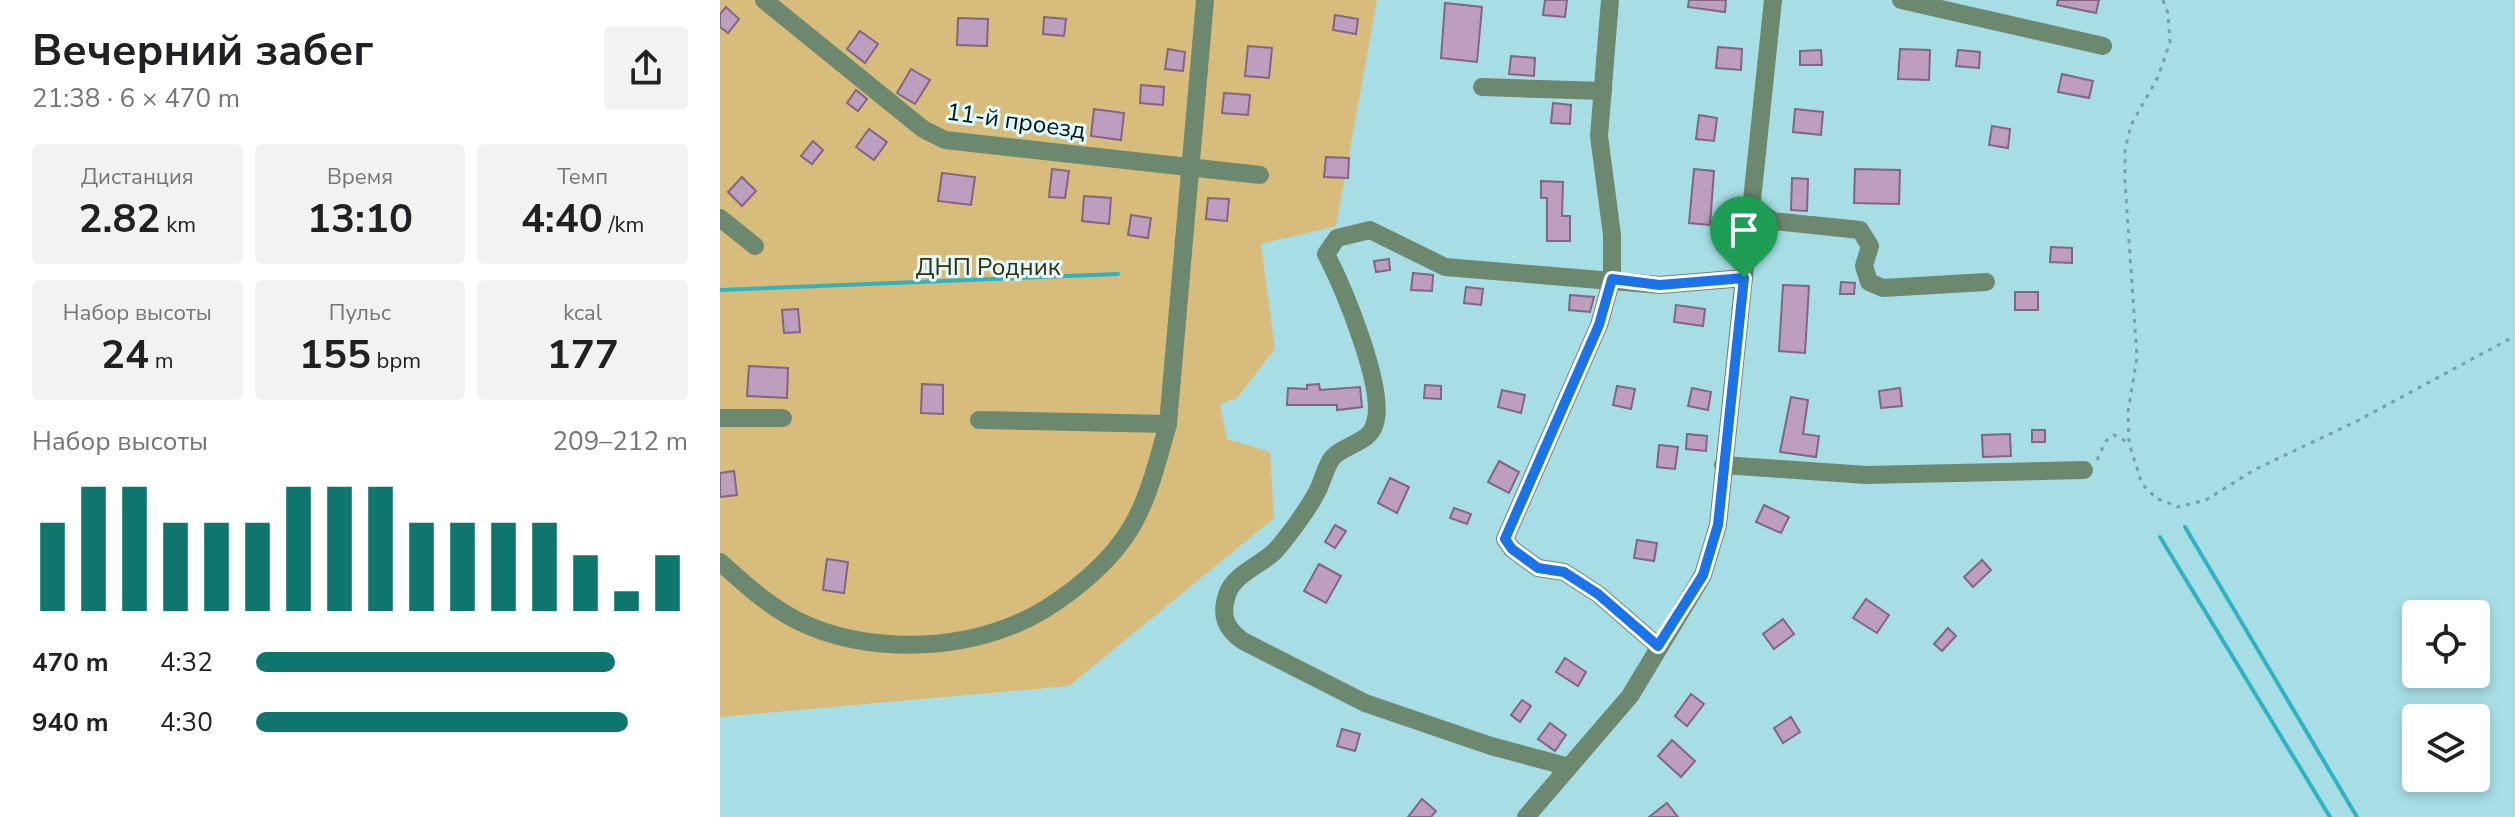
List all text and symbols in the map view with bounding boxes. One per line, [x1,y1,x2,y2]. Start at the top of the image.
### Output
text: Вечерний забег [32,21,373,81]
button: share [604,26,688,110]
text: 21:38 · 6 × 470 m [32,81,240,116]
street label: 11-й проезд [944,95,1088,147]
text: Дистанция [81,162,194,192]
text: Время [327,162,393,192]
text: Темп [557,162,608,192]
text: 2.82 [79,192,161,246]
text: 13:10 [307,192,413,246]
text: 4:40 [521,192,603,246]
pin [1710,196,1778,278]
icon: arrive [1722,208,1766,252]
text: km [161,210,196,240]
text: /km [603,210,644,240]
park label: ДНП Родник [916,251,1061,283]
text: Набор высоты [63,298,212,328]
text: Пульс [329,298,391,328]
text: kcal [563,298,602,328]
text: 24 [101,328,149,382]
text: 155 [299,328,371,382]
text: 177 [547,328,619,382]
text: m [149,346,174,376]
text: bpm [371,346,421,376]
text: Набор высоты [32,424,208,459]
text: 209–212 m [552,424,688,459]
map controls [2402,600,2490,792]
button: locate [2402,600,2490,688]
text: 470 m [32,645,109,680]
text: 4:32 [160,645,213,680]
button: layers [2402,704,2490,792]
text: 940 m [32,705,109,740]
text: 4:30 [160,705,213,740]

